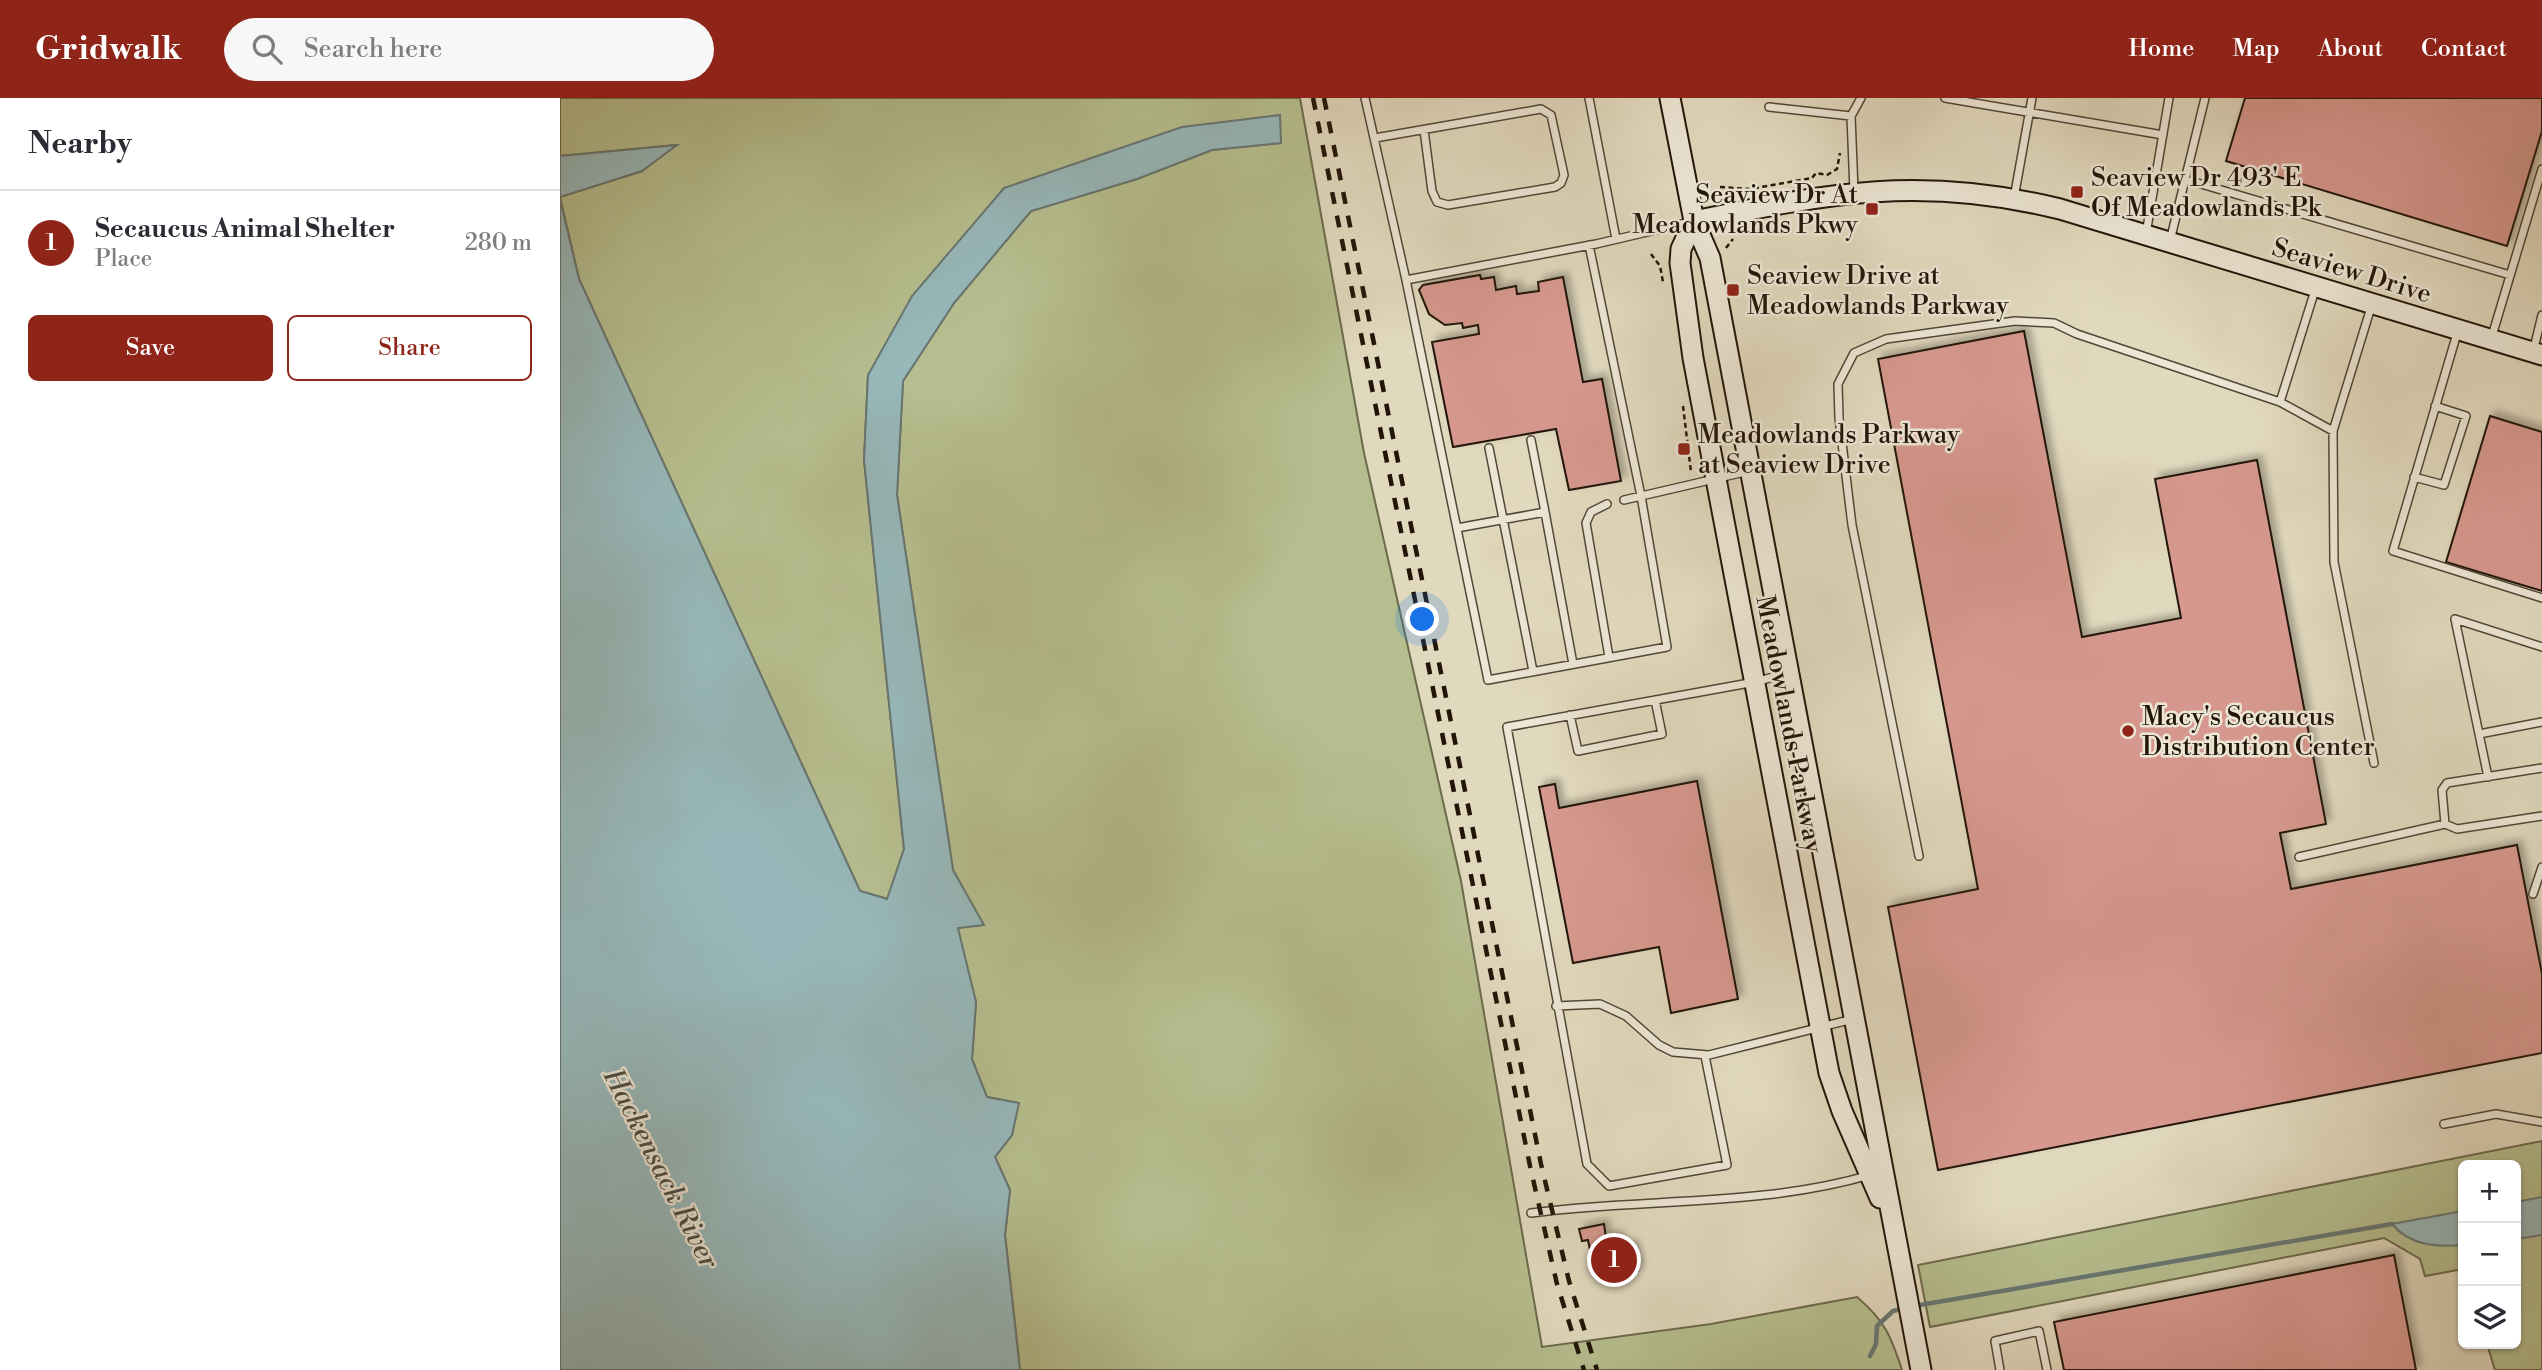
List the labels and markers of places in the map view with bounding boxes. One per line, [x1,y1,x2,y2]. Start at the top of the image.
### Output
place label: Seaview Dr 493' E Of Meadowlands Pk [2091,162,2323,224]
place label: Seaview Dr At Meadowlands Pkwy [1632,179,1858,241]
marker: Seaview Dr 493' E Of Meadowlands Pk [2069,184,2085,200]
marker: Seaview Dr At Meadowlands Pkwy [1864,201,1880,217]
place label: Seaview Drive at Meadowlands Parkway [1747,260,2009,322]
marker: Seaview Drive at Meadowlands Parkway [1725,282,1741,298]
place label: Meadowlands Parkway at Seaview Drive [1698,419,1960,481]
marker: Meadowlands Parkway at Seaview Drive [1676,441,1692,457]
place label: Macy's Secaucus Distribution Center [2142,701,2375,763]
marker: Macy's Secaucus Distribution Center [2120,723,2136,739]
pin: 1 [1591,1234,1637,1286]

